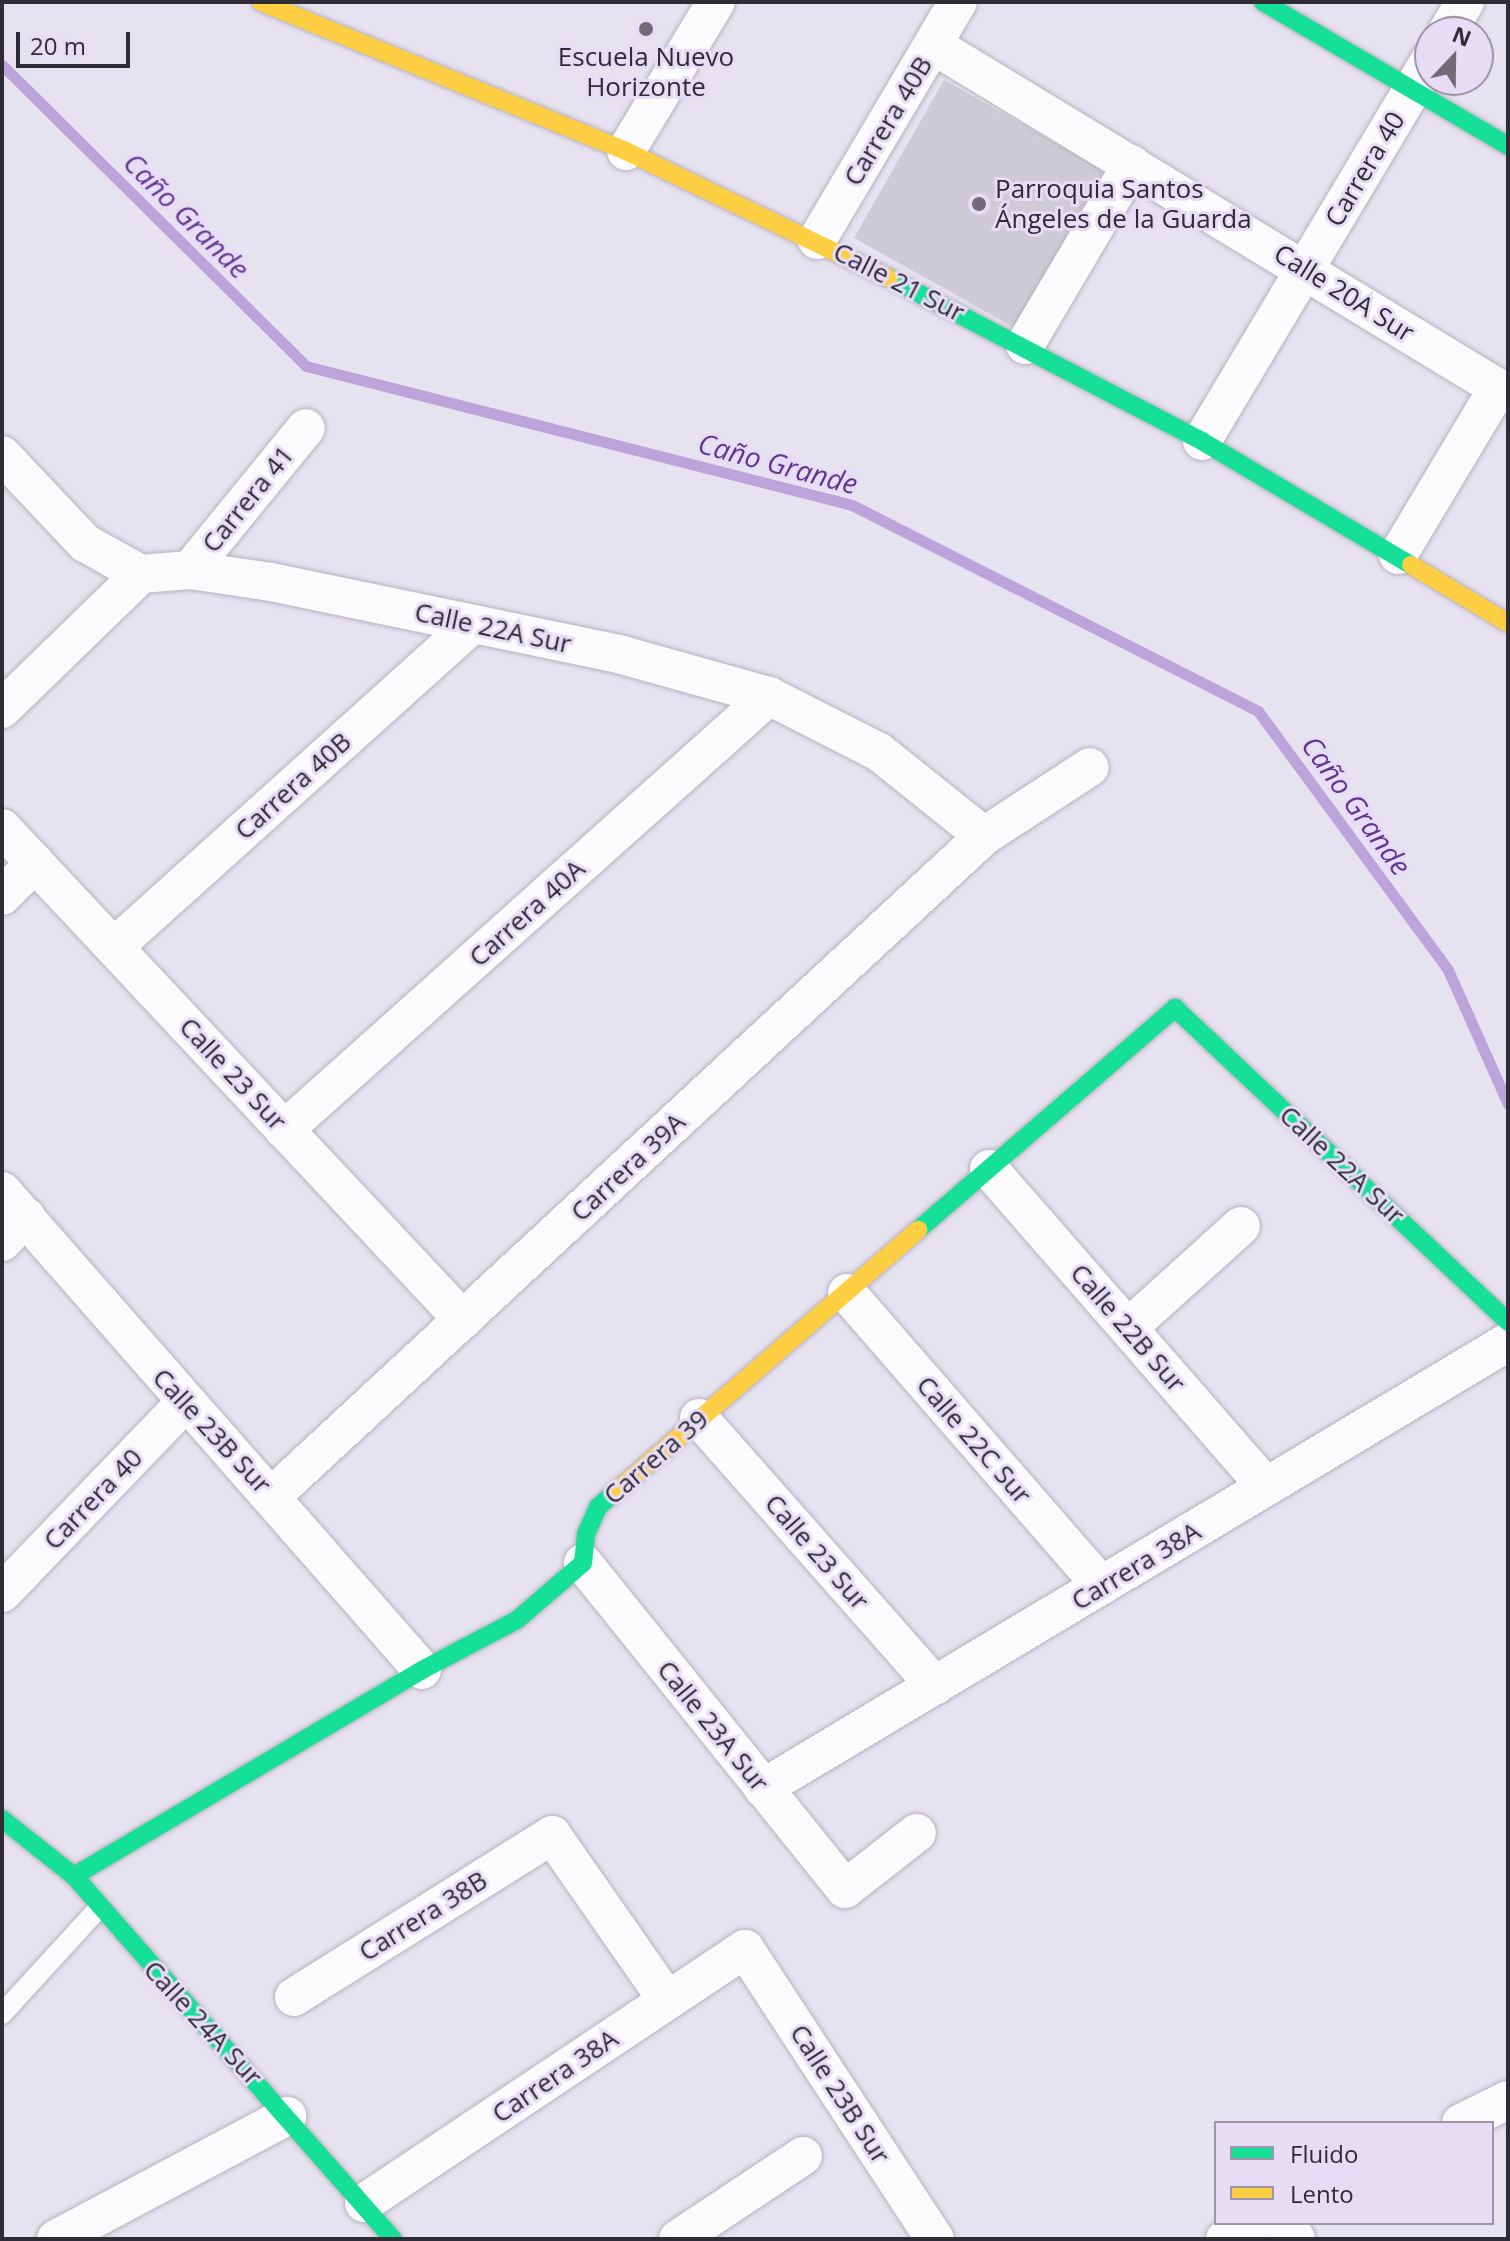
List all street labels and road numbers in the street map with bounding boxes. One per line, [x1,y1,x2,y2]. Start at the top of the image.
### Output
street label: Carrera 40B [837,51,939,191]
street label: Carrera 40 [1319,106,1411,232]
street label: Calle 21 Sur [828,236,970,328]
street label: Calle 20A Sur [1268,238,1420,348]
street label: Carrera 41 [196,439,300,559]
street label: Calle 22A Sur [412,596,574,660]
street label: Carrera 40B [229,726,357,846]
street label: Carrera 40A [463,853,591,973]
street label: Calle 23 Sur [173,1011,293,1137]
street label: Calle 22A Sur [1273,1099,1411,1231]
street label: Carrera 39A [564,1106,692,1228]
street label: Calle 22B Sur [1064,1258,1192,1398]
street label: Calle 23B Sur [146,1362,278,1500]
street label: Calle 22C Sur [910,1370,1038,1510]
street label: Carrera 39 [597,1403,715,1511]
street label: Carrera 40 [37,1442,149,1556]
street label: Calle 23 Sur [758,1488,876,1616]
street label: Carrera 38A [1066,1515,1206,1617]
street label: Calle 23A Sur [651,1654,775,1798]
street label: Carrera 38B [353,1864,493,1968]
street label: Calle 24A Sur [137,1954,269,2092]
street label: Calle 23B Sur [784,2019,896,2169]
street label: Carrera 38A [486,2023,624,2129]

